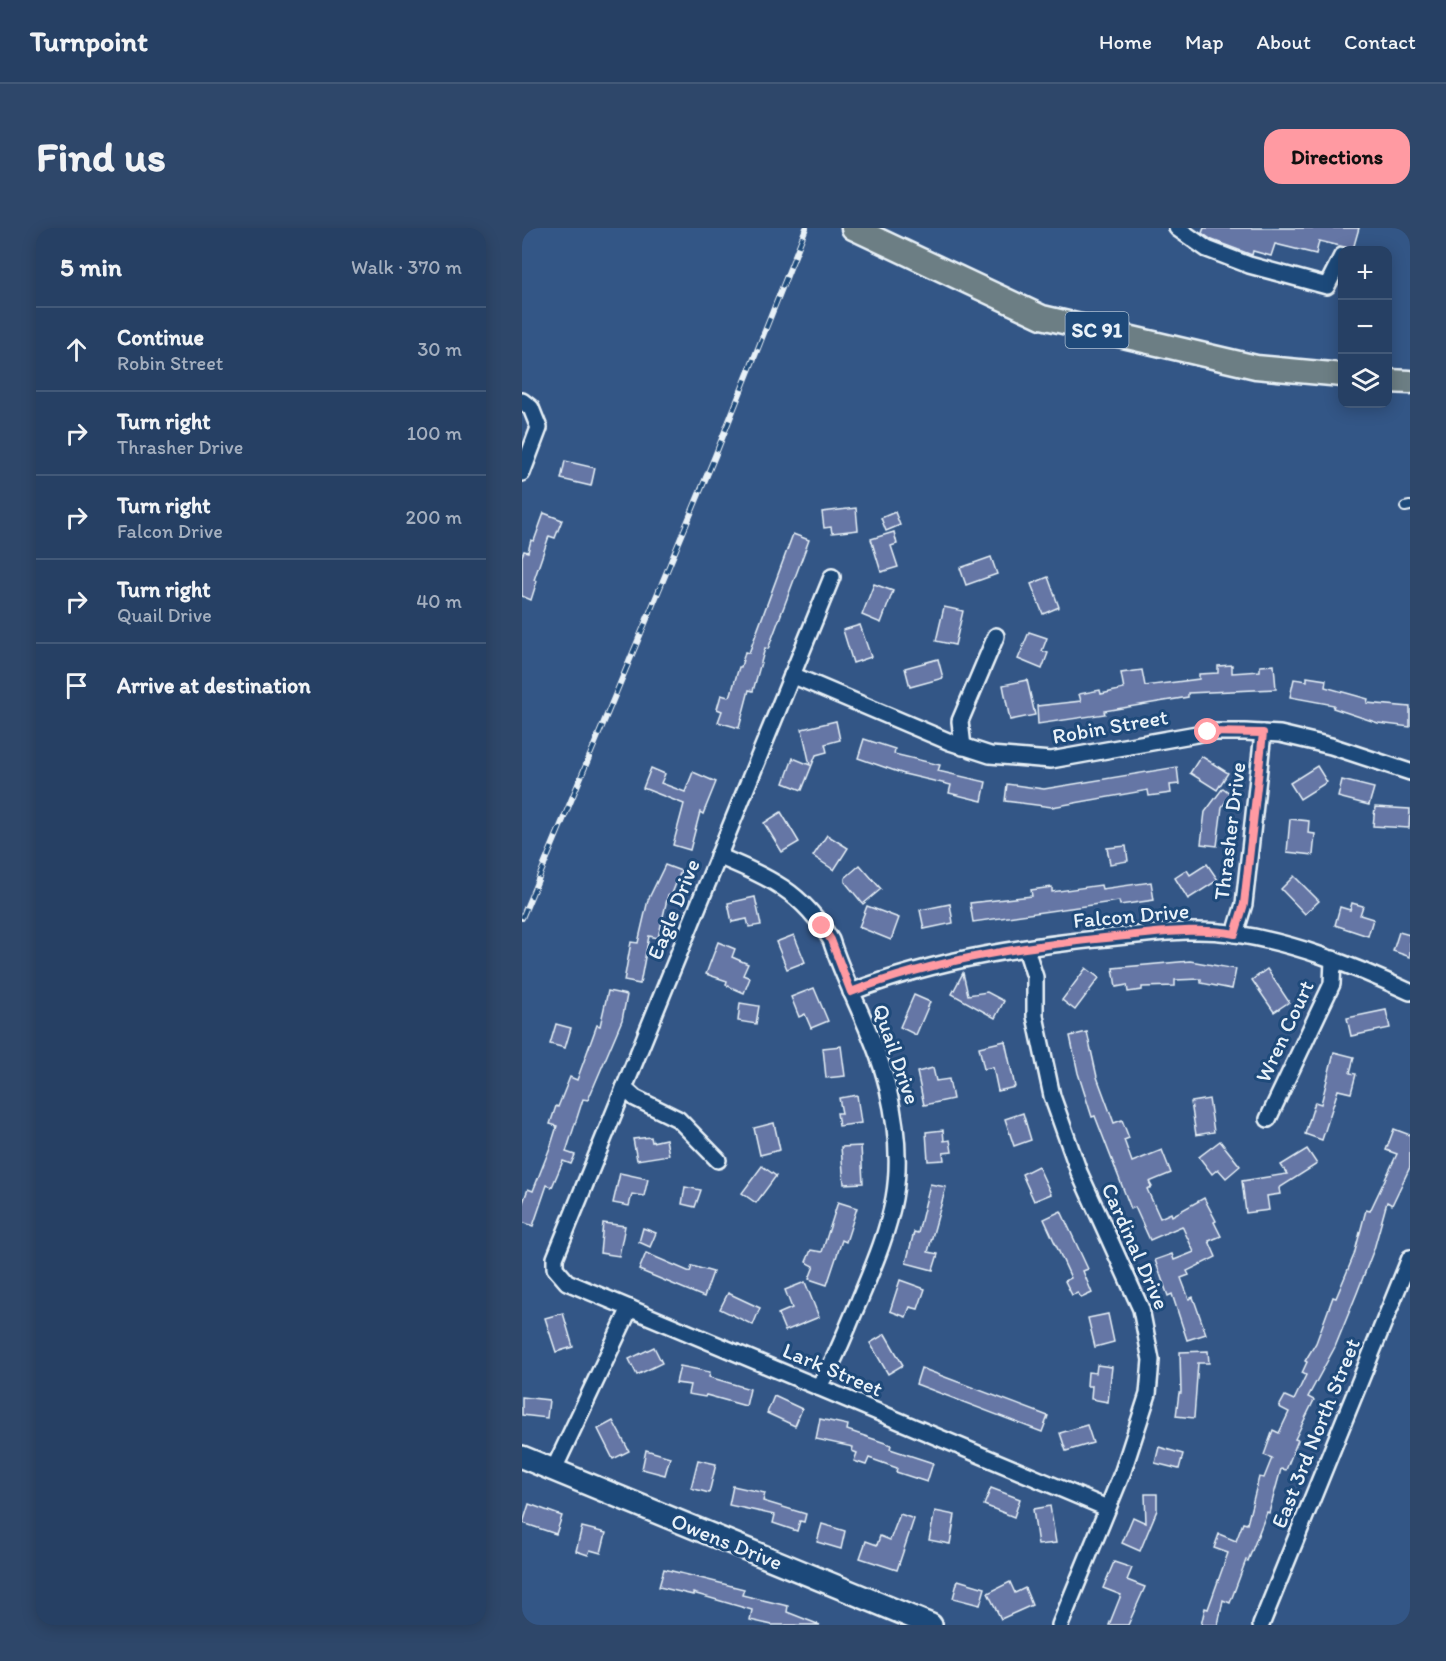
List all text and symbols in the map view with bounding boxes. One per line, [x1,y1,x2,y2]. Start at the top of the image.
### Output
text: Turnpoint [30,24,148,58]
text: Home [1099,29,1152,54]
text: Map [1185,29,1224,54]
text: About [1257,29,1311,54]
text: Contact [1344,29,1416,54]
button: Directions [1264,129,1410,184]
text: Find us [36,131,166,182]
map controls [1338,246,1392,408]
button: + [1338,246,1392,300]
text: 5 min [60,251,122,283]
text: Walk · 370 m [351,255,462,279]
button: − [1338,300,1392,354]
road number: SC 91 [1066,312,1128,348]
text: Continue [117,324,204,351]
icon: ahead [60,333,93,366]
text: 30 m [417,337,462,361]
text: Robin Street [117,351,223,375]
button: layers [1338,354,1392,408]
text: Turn right [117,408,211,435]
icon: right [60,417,93,450]
text: 100 m [407,421,462,445]
text: Thrasher Drive [117,435,243,459]
text: Turn right [117,492,211,519]
icon: right [60,501,93,534]
text: 200 m [406,505,462,529]
text: Falcon Drive [117,519,223,543]
text: Turn right [117,576,211,603]
icon: right [60,585,93,618]
text: 40 m [416,589,462,613]
text: Quail Drive [117,603,212,627]
icon: arrive [60,669,93,702]
text: Arrive at destination [117,672,311,699]
street label: Robin Street [1050,703,1170,750]
route start [1194,718,1220,744]
street label: Thrasher Drive [1208,760,1251,902]
street label: Eagle Drive [641,855,706,963]
street label: Falcon Drive [1072,897,1190,934]
route end [808,912,834,938]
street label: Wren Court [1249,976,1320,1086]
street label: Quail Drive [867,1001,926,1108]
street label: Cardinal Drive [1096,1179,1176,1314]
street label: East 3rd North Street [1265,1334,1366,1532]
street label: Lark Street [779,1336,887,1403]
street label: Owens Drive [667,1507,786,1576]

